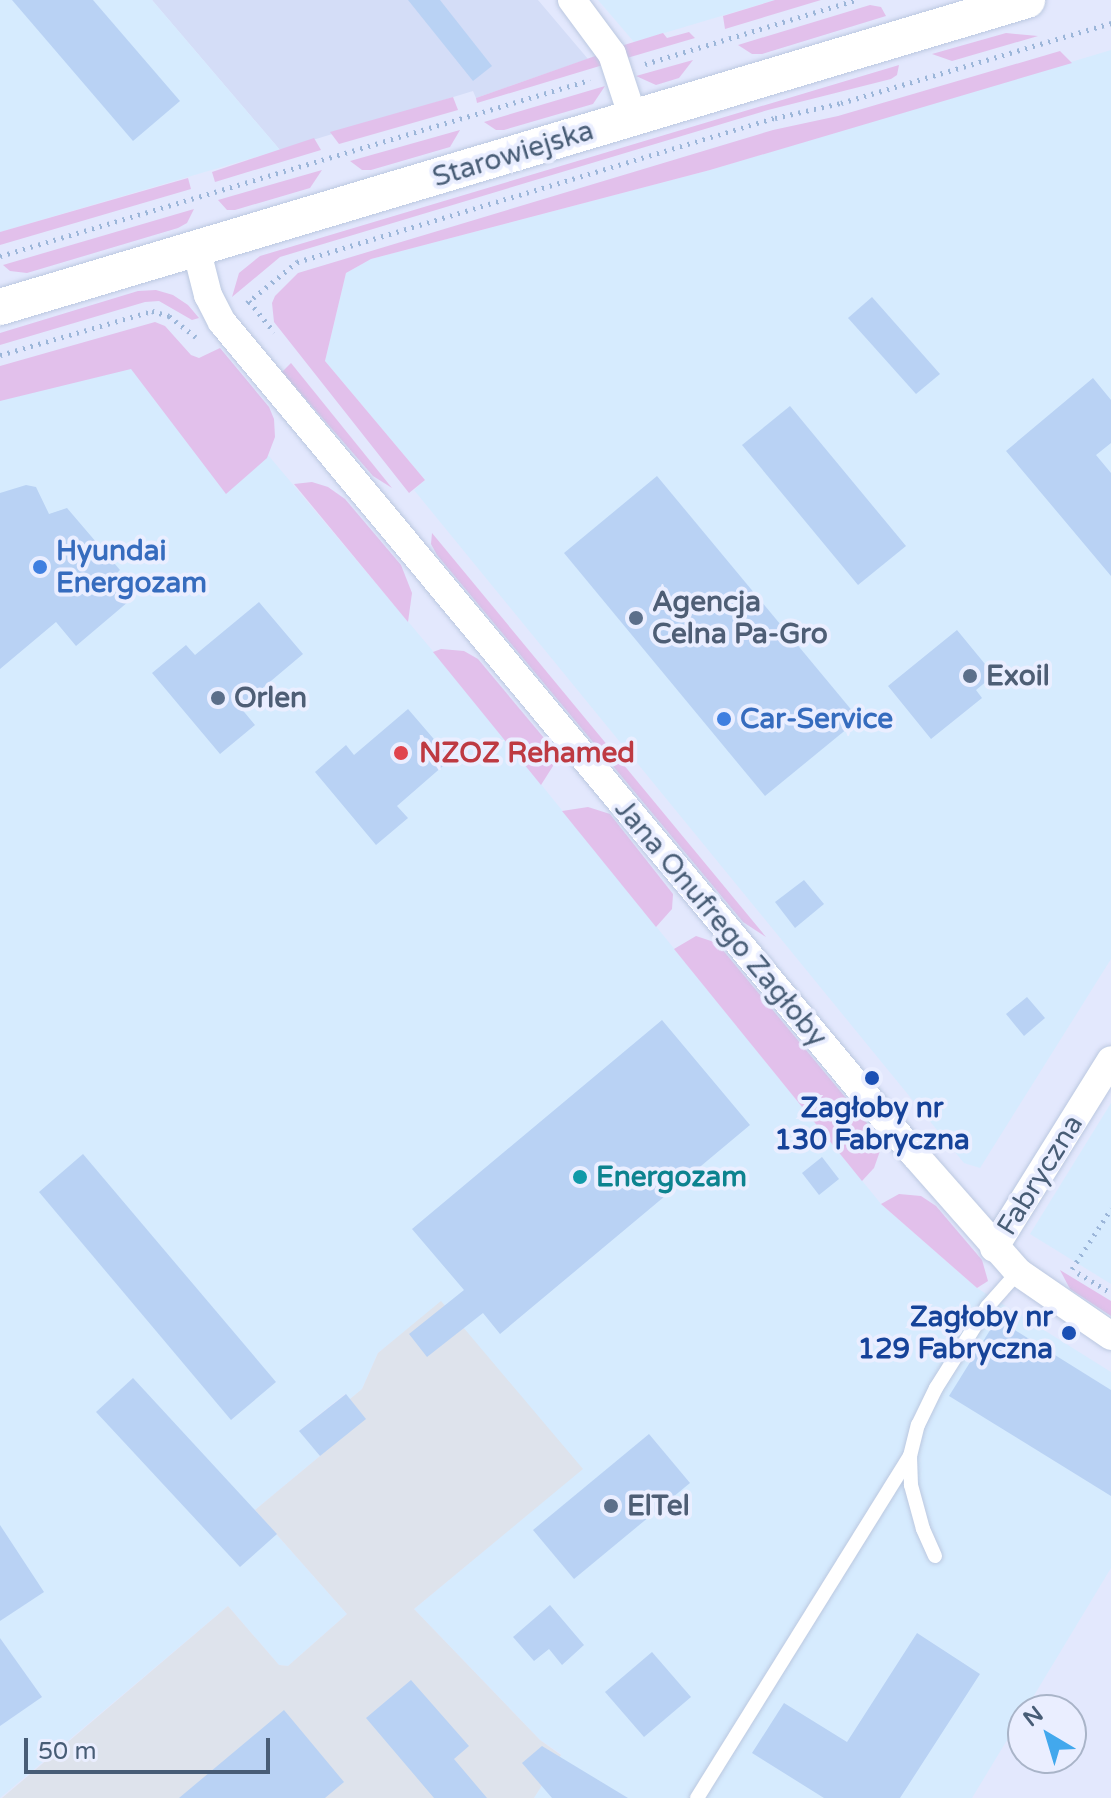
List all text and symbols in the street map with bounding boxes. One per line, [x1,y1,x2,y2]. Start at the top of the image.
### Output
street label: Starowiejska [428,114,598,194]
place label: Hyundai Energozam [56,534,207,600]
marker: Hyundai Energozam [31,558,49,576]
place label: Agencja Celna Pa-Gro [652,585,828,651]
marker: Agencja Celna Pa-Gro [627,609,645,627]
place label: Exoil [986,659,1050,693]
marker: Exoil [961,667,979,685]
place label: Orlen [234,681,307,715]
marker: Orlen [209,689,227,707]
place label: Car-Service [740,702,893,736]
marker: Car-Service [715,710,733,728]
place label: NZOZ Rehamed [419,736,635,770]
marker: NZOZ Rehamed [390,742,412,764]
street label: Jana Onufrego Zagłoby [608,793,834,1053]
marker: Zagłoby nr 130 Fabryczna [863,1069,881,1087]
place label: Zagłoby nr 130 Fabryczna [774,1091,970,1157]
street label: Fabryczna [990,1109,1090,1241]
place label: Energozam [596,1160,747,1194]
marker: Energozam [571,1168,589,1186]
place label: Zagłoby nr 129 Fabryczna [857,1300,1053,1366]
marker: Zagłoby nr 129 Fabryczna [1060,1324,1078,1342]
place label: ElTel [627,1489,690,1523]
marker: ElTel [602,1497,620,1515]
north arrow [1007,1694,1087,1774]
text: N [1018,1701,1048,1732]
scale bar [28,1722,274,1772]
text: 50 m [38,1737,96,1766]

